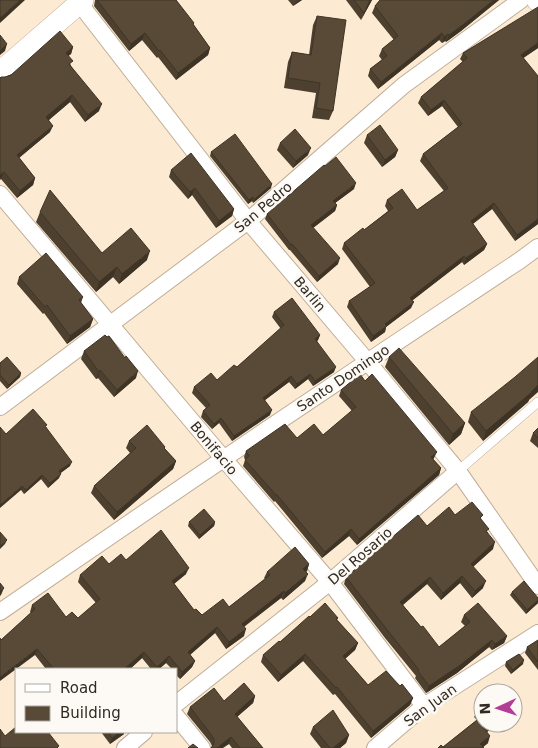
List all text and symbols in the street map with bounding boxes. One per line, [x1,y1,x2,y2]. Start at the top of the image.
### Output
street label: San Pedro [231,178,295,236]
street label: Barlin [291,273,329,315]
street label: Santo Domingo [294,341,392,415]
street label: Bonifacio [187,418,241,478]
street label: Del Rosario [325,524,395,588]
legend [15,668,178,733]
text: Road [60,679,98,697]
street label: San Juan [401,681,459,729]
north arrow [473,683,523,733]
text: N [477,702,493,715]
text: Building [60,704,121,722]

